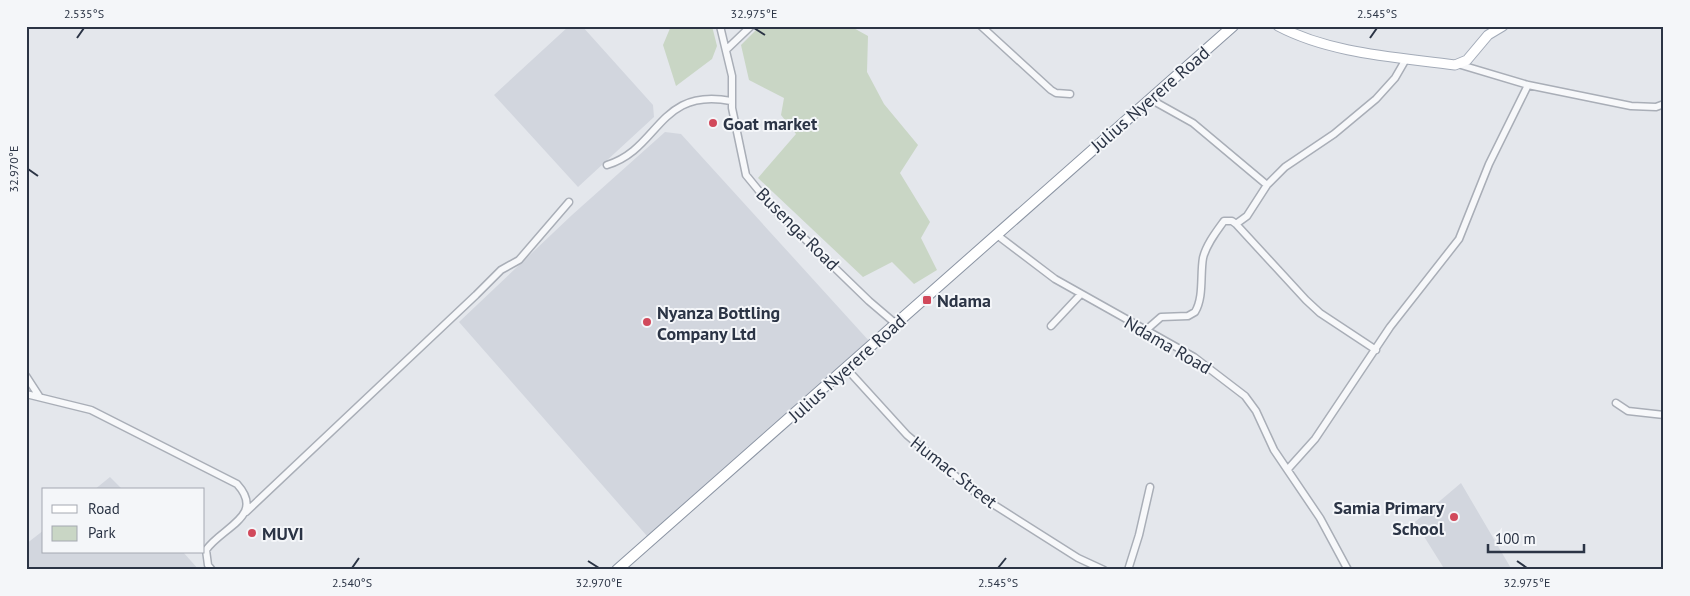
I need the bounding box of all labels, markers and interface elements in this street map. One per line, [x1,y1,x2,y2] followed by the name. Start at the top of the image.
[64,6,104,21] text: 2.535°S
[731,6,777,21] text: 32.975°E
[1357,6,1397,21] text: 2.545°S
[1085,41,1214,158] street label: Julius Nyerere Road
[723,112,818,135] place label: Goat market
[707,117,719,129] marker: Goat market
[6,146,21,192] text: 32.970°E
[752,183,844,275] street label: Busenga Road
[937,289,991,312] place label: Ndama
[921,294,933,306] marker: Ndama
[657,301,780,345] place label: Nyanza Bottling Company Ltd
[783,309,910,427] street label: Julius Nyerere Road
[1120,311,1216,379] street label: Ndama Road
[641,316,653,328] marker: Nyanza Bottling Company Ltd
[906,431,1002,513] street label: Humac Street
[42,488,205,554] legend
[1333,496,1445,540] place label: Samia Primary School
[88,499,120,518] text: Road
[1448,511,1460,523] marker: Samia Primary School
[1488,521,1584,553] scale bar
[262,522,304,545] place label: MUVI
[88,523,116,542] text: Park
[246,527,258,539] marker: MUVI
[1495,529,1536,548] text: 100 m
[332,575,372,590] text: 2.540°S
[576,575,622,590] text: 32.970°E
[978,575,1018,590] text: 2.545°S
[1504,575,1550,590] text: 32.975°E

